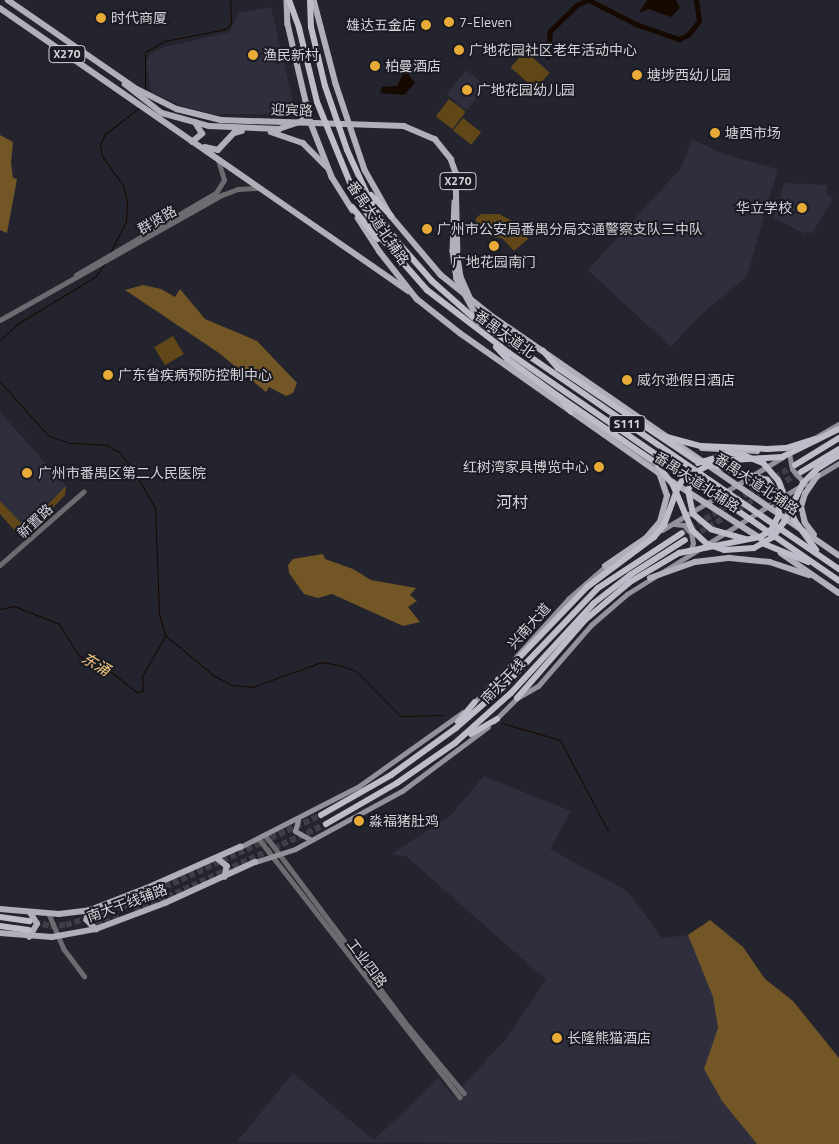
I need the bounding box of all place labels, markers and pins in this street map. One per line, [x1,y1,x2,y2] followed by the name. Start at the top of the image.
[111,10,167,26] place label: 时代商厦
[95,12,107,24] marker: 时代商厦
[459,14,512,30] place label: 7-Eleven
[443,16,455,28] marker: 7-Eleven
[346,17,416,33] place label: 雄达五金店
[420,19,432,31] marker: 雄达五金店
[469,42,637,58] place label: 广地花园社区老年活动中心
[453,44,465,56] marker: 广地花园社区老年活动中心
[263,47,319,63] place label: 渔民新村
[247,49,259,61] marker: 渔民新村
[385,58,441,74] place label: 柏曼酒店
[369,60,381,72] marker: 柏曼酒店
[647,67,731,83] place label: 塘埗西幼儿园
[631,69,643,81] marker: 塘埗西幼儿园
[477,82,575,98] place label: 广地花园幼儿园
[461,84,473,96] marker: 广地花园幼儿园
[725,125,781,141] place label: 塘西市场
[709,127,721,139] marker: 塘西市场
[736,200,792,216] place label: 华立学校
[796,202,808,214] marker: 华立学校
[437,221,703,237] place label: 广州市公安局番禺分局交通警察支队三中队
[421,223,433,235] marker: 广州市公安局番禺分局交通警察支队三中队
[488,240,500,252] marker: 广地花园南门
[452,254,536,270] place label: 广地花园南门
[118,367,272,383] place label: 广东省疾病预防控制中心
[102,369,114,381] marker: 广东省疾病预防控制中心
[637,372,735,388] place label: 威尔逊假日酒店
[621,374,633,386] marker: 威尔逊假日酒店
[463,459,589,475] place label: 红树湾家具博览中心
[593,461,605,473] marker: 红树湾家具博览中心
[38,465,206,481] place label: 广州市番禺区第二人民医院
[20,466,34,480] marker: 广州市番禺区第二人民医院
[369,813,439,829] place label: 淼福猪肚鸡
[353,815,365,827] marker: 淼福猪肚鸡
[567,1030,651,1046] place label: 长隆熊猫酒店
[551,1032,563,1044] marker: 长隆熊猫酒店

